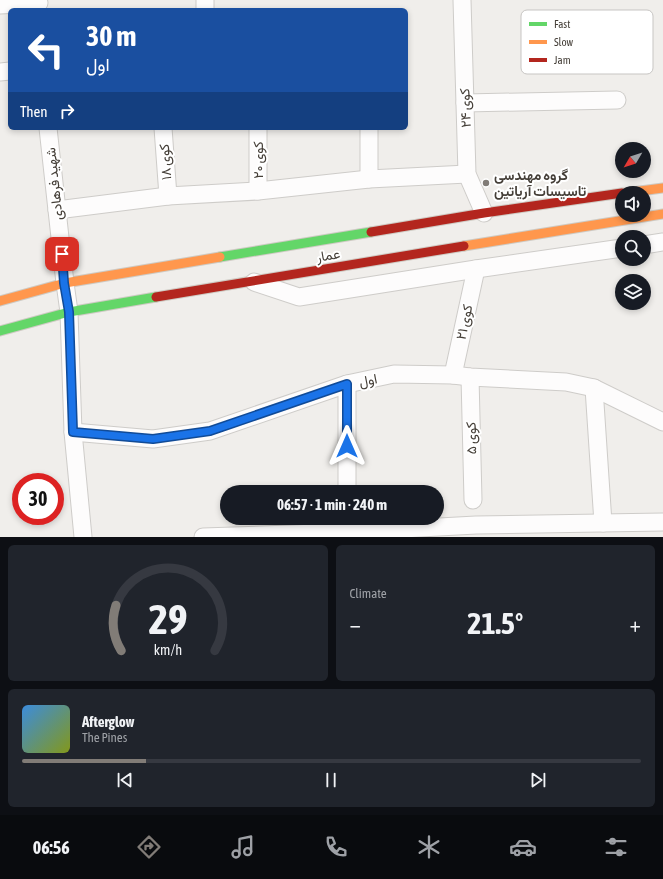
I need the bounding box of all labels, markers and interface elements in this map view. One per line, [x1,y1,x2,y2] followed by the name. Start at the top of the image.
[521,10,653,74] legend
[554,18,570,30] text: Fast
[86,20,136,52] text: 30 m
[20,24,72,76] icon: left
[554,36,573,48] text: Slow
[86,54,110,75] text: اول
[554,54,571,66] text: Jam
[456,88,475,128] street label: کوی ۲۴
[56,100,78,122] icon: right
[20,103,48,120] text: Then
[250,141,267,179] street label: کوی ۲۰
[615,142,651,178] north arrow
[615,142,651,310] map controls
[156,143,175,181] street label: کوی ۱۸
[42,147,67,221] street label: شهید فرهادی
[494,167,586,200] place label: گروه مهندسی تاسیسات آریاتین
[481,178,491,188] marker: گروه مهندسی تاسیسات آریاتین
[615,186,651,222] button: sound
[615,230,651,266] button: search
[45,237,79,271] pin
[51,243,73,265] icon: arrive
[314,245,341,266] street label: عمار
[615,274,651,310] button: layers
[452,303,477,341] street label: کوی ۲۱
[357,370,379,392] street label: اول
[463,422,480,454] street label: کوی ۵
[326,425,368,467] position arrow
[12,473,64,525] speed limit sign: 30
[277,496,387,513] text: 06:57 · 1 min · 240 m
[350,586,387,601] text: Climate
[148,595,187,643] text: 29
[467,606,523,640] text: 21.5°
[350,611,361,637] text: −
[630,611,641,637] text: +
[154,642,182,658] text: km/h
[82,713,135,730] text: Afterglow
[82,730,127,745] text: The Pines
[114,769,136,791] icon: previous
[320,769,342,791] icon: pause
[527,769,549,791] icon: next
[135,833,163,861] icon: directions
[229,833,257,861] icon: music
[322,833,350,861] icon: phone
[415,833,443,861] icon: climate
[509,833,537,861] icon: car
[602,833,630,861] icon: filters
[33,837,70,858] text: 06:56

